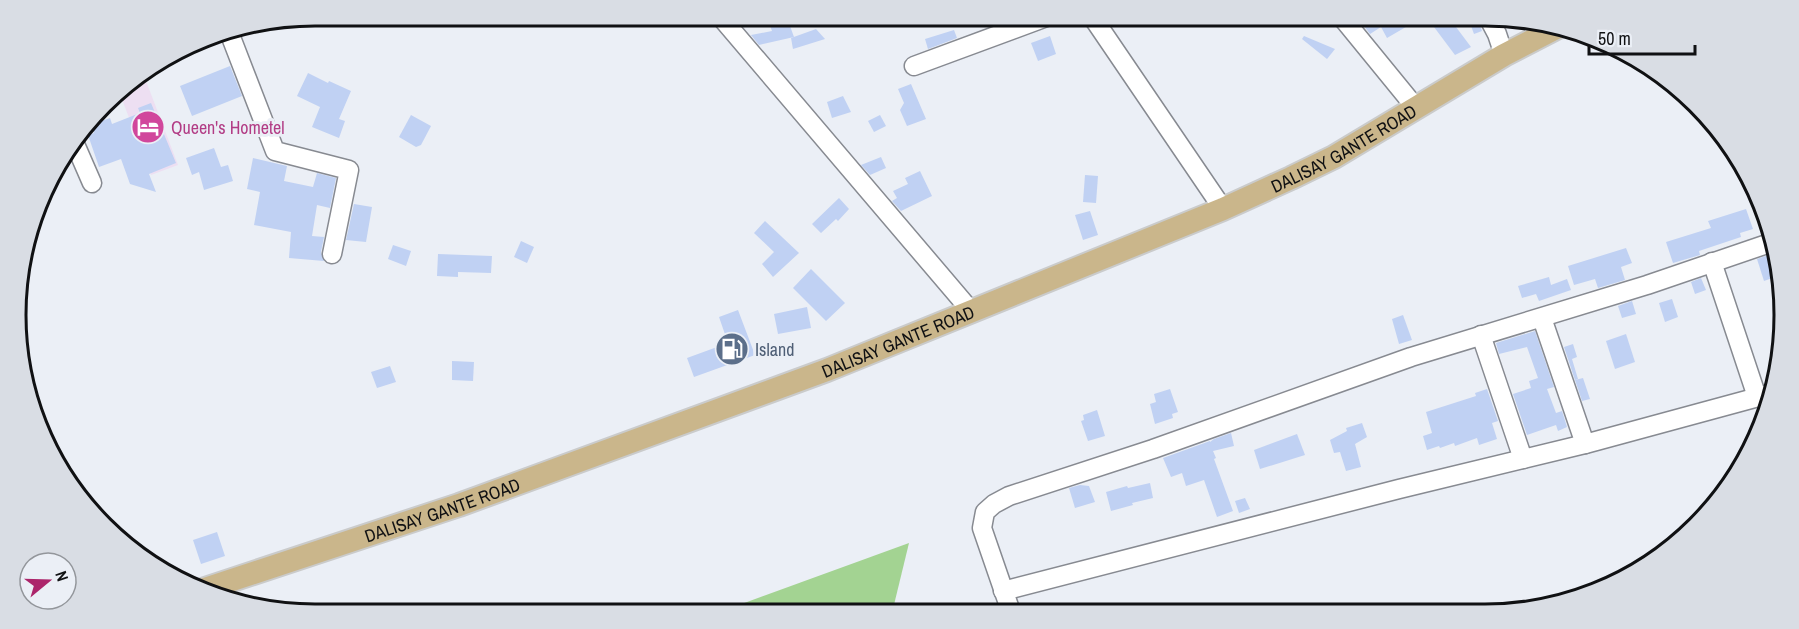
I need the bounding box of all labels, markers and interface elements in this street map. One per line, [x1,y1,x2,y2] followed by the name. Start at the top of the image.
[1589,18,1696,56] scale bar
[1598,26,1631,51] text: 50 m
[1267,98,1421,198] street label: DALISAY GANTE ROAD
[130,109,166,145] hotel icon: Queen's Hometel
[171,115,285,140] place label: Queen's Hometel
[818,299,978,383] street label: DALISAY GANTE ROAD
[714,331,750,367] fuel station icon: Island
[755,337,794,362] place label: Island
[361,471,523,548] street label: DALISAY GANTE ROAD
[18,551,78,611] north arrow
[50,568,74,584] text: N

